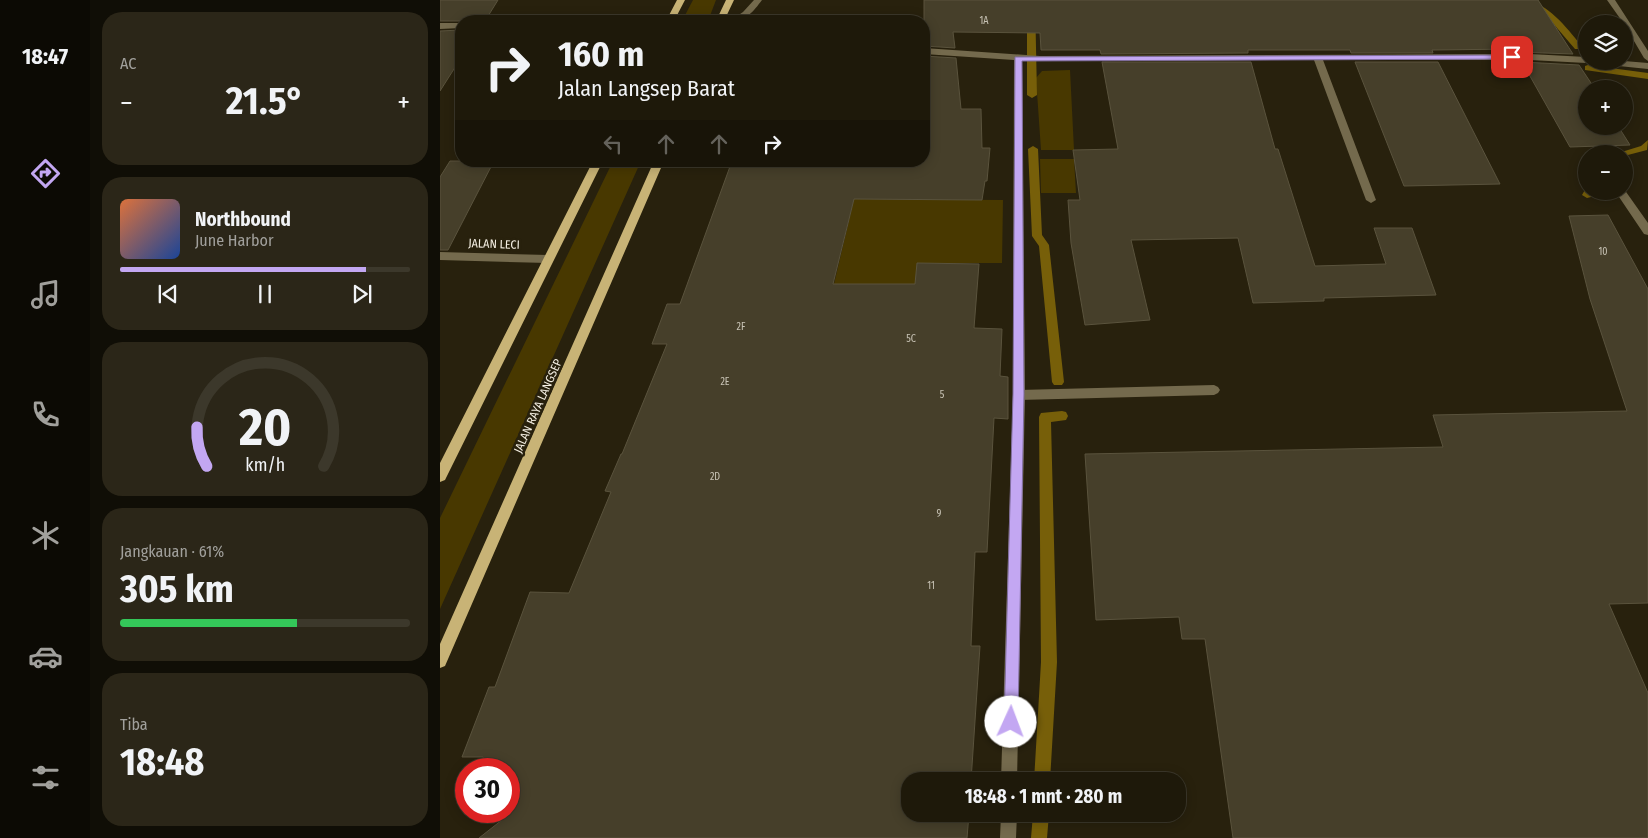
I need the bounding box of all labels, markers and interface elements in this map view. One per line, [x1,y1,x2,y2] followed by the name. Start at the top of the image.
[979,15,989,27] house number: 1A
[1578,15,1633,200] map controls
[1578,15,1633,70] button: layers
[558,33,644,75] text: 160 m
[475,35,540,100] icon: right
[1491,36,1533,78] pin
[22,43,68,70] text: 18:47
[1498,43,1526,71] icon: arrive
[120,54,136,73] text: AC
[558,75,735,102] text: Jalan Langsep Barat
[226,78,304,124] text: 21.5°
[1578,80,1633,135] button: +
[120,86,133,119] text: −
[397,86,410,119] text: +
[599,130,627,158] icon: left
[652,130,680,158] icon: ahead
[705,130,733,158] icon: ahead
[758,130,786,158] icon: right
[1578,145,1633,200] button: −
[28,156,63,191] icon: directions
[195,208,291,231] text: Northbound
[195,231,273,250] text: June Harbor
[468,236,520,252] street label: JALAN LECI
[1598,246,1608,258] house number: 10
[28,277,63,312] icon: music
[154,280,182,308] icon: previous
[251,280,279,308] icon: pause
[348,280,376,308] icon: next
[737,321,746,333] house number: 2F
[906,333,916,345] house number: 5C
[511,357,565,455] street label: JALAN RAYA LANGSEP
[720,376,730,388] house number: 2E
[940,389,945,401] house number: 5
[238,396,291,459] text: 20
[28,397,63,432] icon: phone
[245,454,285,476] text: km/h
[710,471,720,483] house number: 2D
[937,508,942,520] house number: 9
[28,518,63,553] icon: climate
[120,542,224,561] text: Jangkauan · 61%
[120,566,234,612] text: 305 km
[927,580,935,592] house number: 11
[28,639,63,674] icon: car
[984,695,1036,747] position arrow
[120,715,148,734] text: Tiba
[120,739,204,785] text: 18:48
[455,758,520,823] speed limit sign: 30
[28,760,63,795] icon: filters
[965,785,1122,808] text: 18:48 · 1 mnt · 280 m

